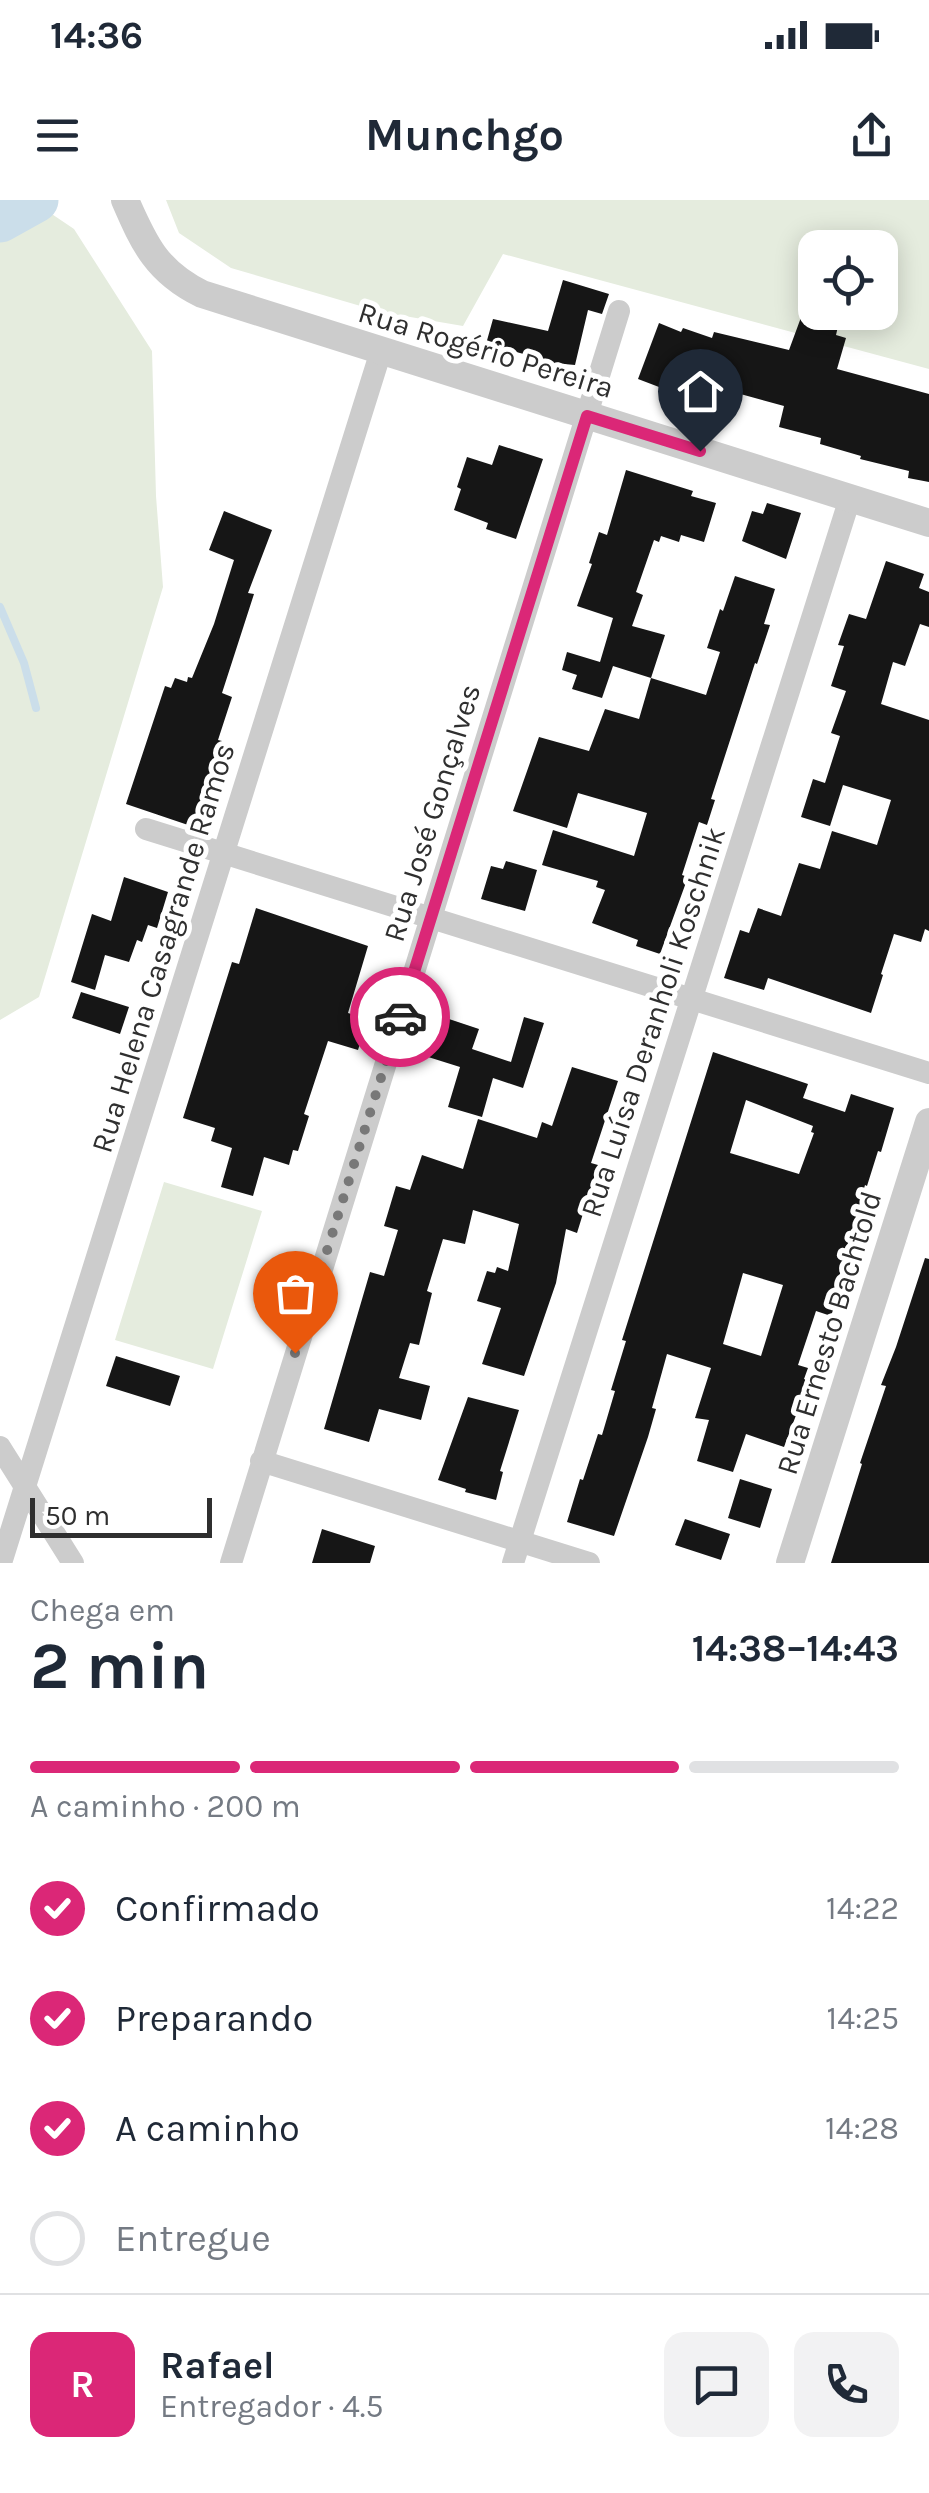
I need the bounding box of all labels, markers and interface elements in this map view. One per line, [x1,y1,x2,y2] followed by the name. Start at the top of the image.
[50,13,143,58] text: 14:36
[30,108,85,163] icon: menu
[844,108,899,163] icon: share
[365,109,564,161] text: Munchgo
[798,230,898,330] map controls
[798,230,898,330] button: locate
[354,294,618,406] street label: Rua Rogério Pereira
[658,349,743,452] pin
[673,364,728,419] icon: home
[376,680,488,946] street label: Rua José Gonçalves
[83,739,243,1157] street label: Rua Helena Casagrande Ramos
[573,822,733,1222] street label: Rua Luísa Deranholi Koschnik
[350,967,450,1067] courier
[373,990,428,1045] icon: car
[769,1187,889,1479] street label: Rua Ernesto Bachtold
[253,1251,338,1354] pin
[268,1266,323,1321] icon: bag
[30,1493,212,1538] scale bar
[45,1499,110,1532] text: 50 m
[30,1592,175,1629] text: Chega em
[692,1626,899,1671] text: 14:38–14:43
[30,1628,209,1704] text: 2 min
[30,1788,301,1825] text: A caminho · 200 m
[30,1881,85,1936] icon: check
[115,1886,320,1931] text: Confirmado
[826,1890,899,1927] text: 14:22
[30,1991,85,2046] icon: check
[115,1996,313,2041] text: Preparando
[827,2000,899,2037] text: 14:25
[30,2101,85,2156] icon: check
[115,2106,300,2151] text: A caminho
[825,2110,899,2147] text: 14:28
[115,2216,271,2261] text: Entregue
[664,2332,769,2437] button: chat
[794,2332,899,2437] button: phone
[160,2343,275,2388] text: Rafael
[70,2362,95,2407] text: R
[160,2388,384,2425] text: Entregador · 4.5

